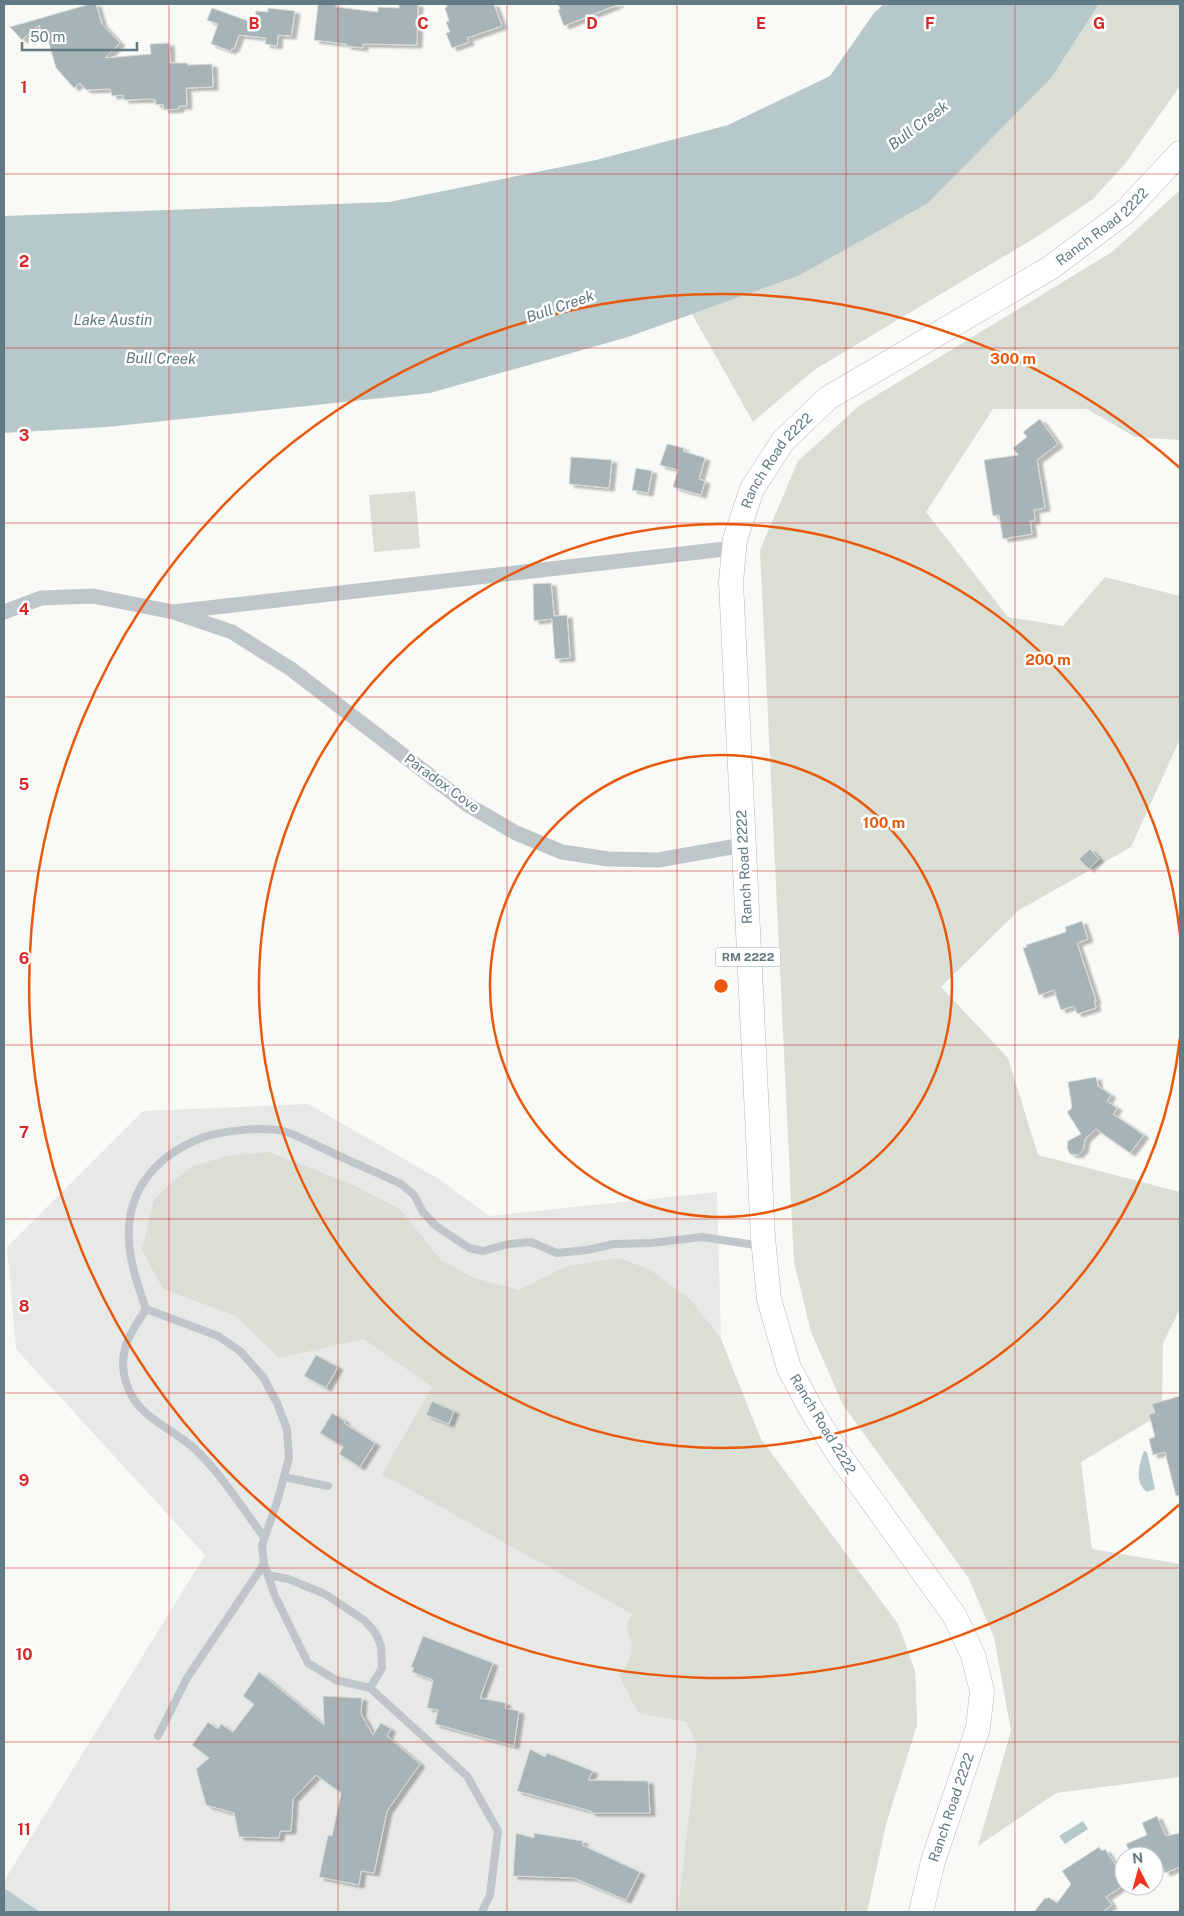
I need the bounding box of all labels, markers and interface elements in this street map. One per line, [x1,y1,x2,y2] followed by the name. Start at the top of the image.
[249,14,260,33] text: B
[417,14,429,33] text: C
[586,14,598,33] text: D
[756,14,766,33] text: E
[925,14,935,33] text: F
[1093,14,1105,33] text: G
[22,20,138,52] scale bar
[30,28,65,45] text: 50 m
[21,78,27,97] text: 1
[885,96,952,153] water label: Bull Creek
[1053,185,1151,269] street label: Ranch Road 2222
[19,252,29,271] text: 2
[524,286,597,326] water label: Bull Creek
[74,311,152,328] water label: Lake Austin
[126,349,197,367] water label: Bull Creek
[990,350,1036,367] text: 300 m
[738,410,815,510] street label: Ranch Road 2222
[19,426,29,445] text: 3
[19,600,30,619] text: 4
[1025,651,1071,668] text: 200 m
[401,750,483,816] street label: Paradox Cove
[19,775,30,794] text: 5
[733,810,755,924] street label: Ranch Road 2222
[863,814,905,831] text: 100 m
[716,948,780,966] road number: RM 2222
[19,949,29,968] text: 6
[712,977,730,995] centre of rings
[19,1123,29,1142] text: 7
[19,1297,30,1316] text: 8
[787,1371,859,1477] street label: Ranch Road 2222
[19,1471,29,1490] text: 9
[15,1645,33,1664] text: 10
[925,1751,977,1864] street label: Ranch Road 2222
[17,1820,31,1839] text: 11
[1114,1846,1164,1896] north arrow
[1131,1850,1144,1867] text: N

